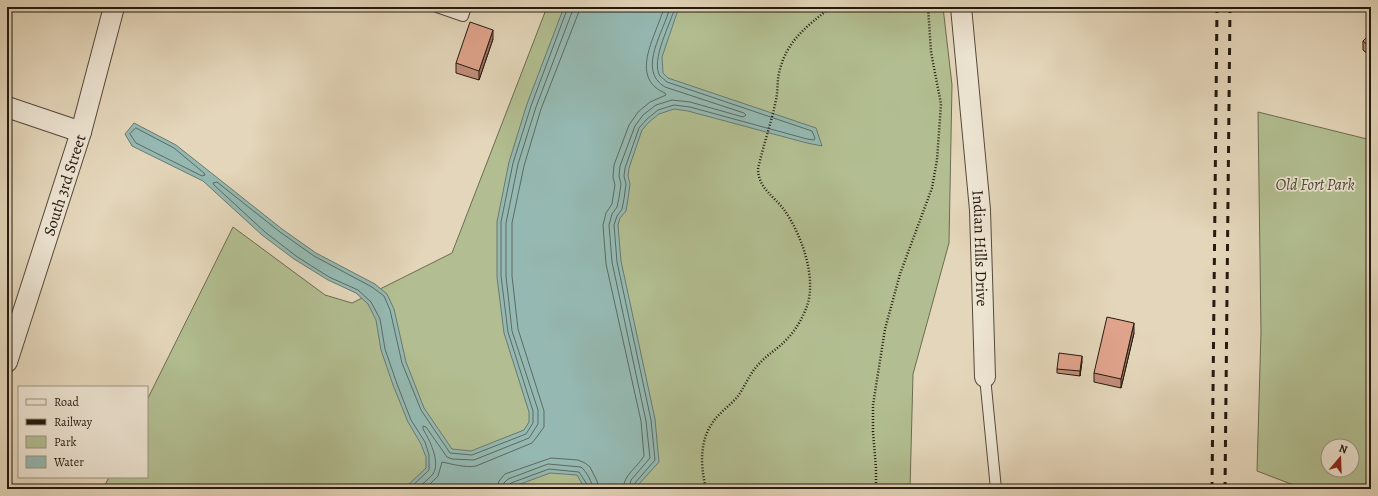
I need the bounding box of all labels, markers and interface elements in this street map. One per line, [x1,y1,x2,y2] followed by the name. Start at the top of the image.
[38,132,92,239] street label: South 3rd Street
[1275,174,1355,196] park label: Old Fort Park
[966,189,993,307] street label: Indian Hills Drive
[18,386,148,478] legend
[54,394,80,410] text: Road
[54,414,93,430] text: Railway
[54,434,77,450] text: Park
[1320,438,1360,478] north arrow
[1337,441,1349,457] text: N
[53,454,84,470] text: Water

